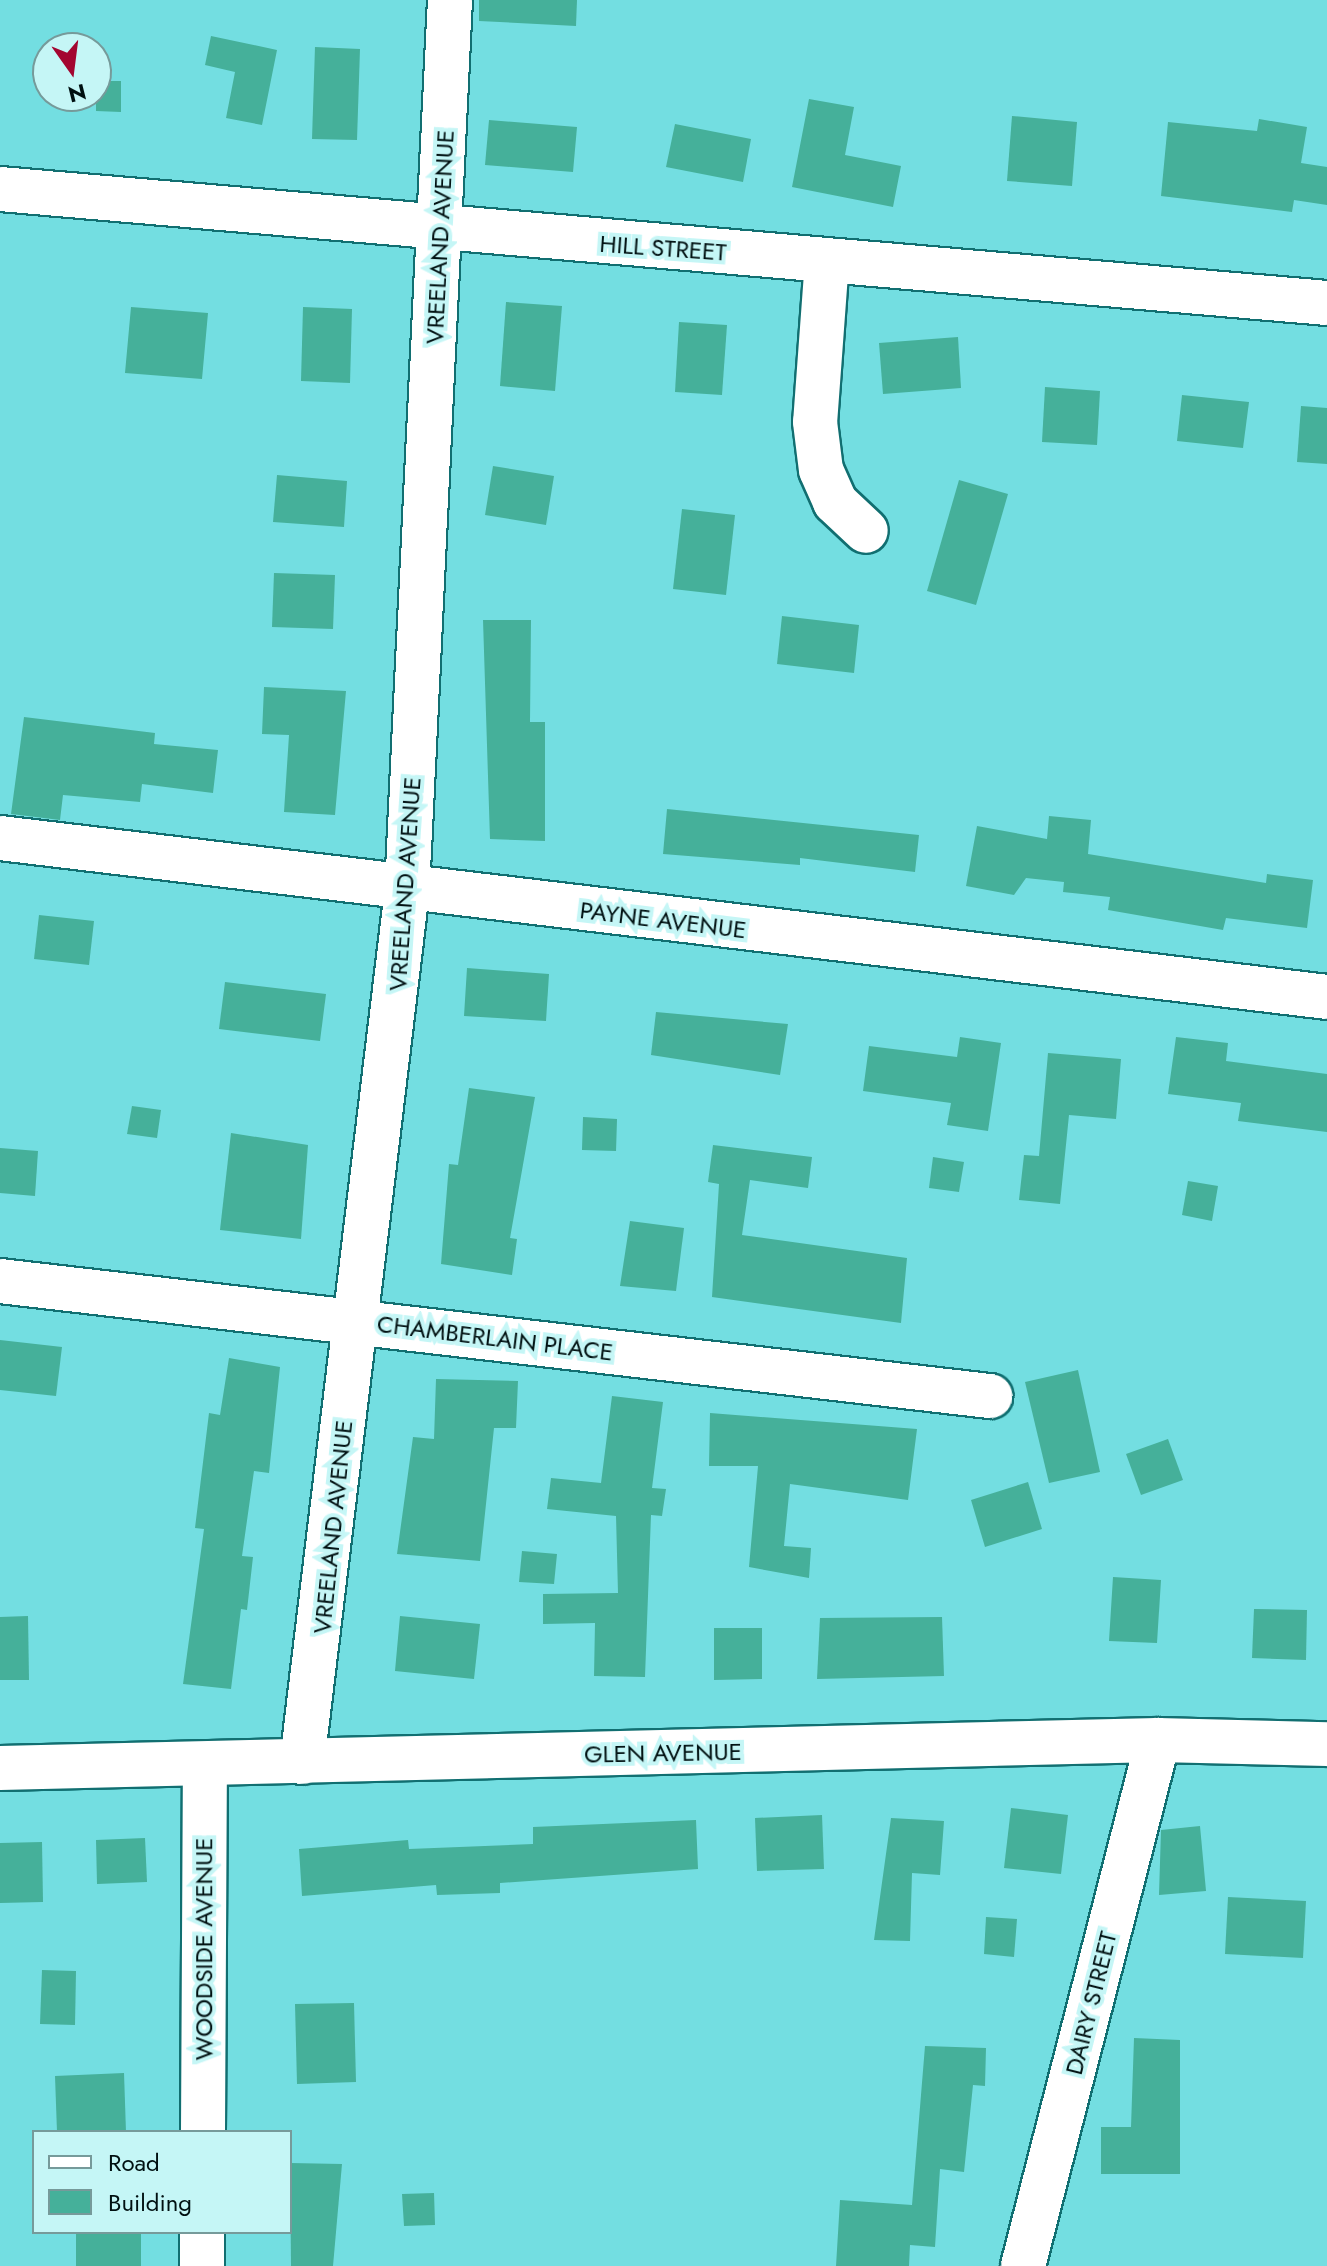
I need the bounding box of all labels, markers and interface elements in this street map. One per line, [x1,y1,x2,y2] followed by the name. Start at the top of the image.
[32,32,112,112] north arrow
[65,76,90,111] text: N
[420,129,460,345] street label: VREELAND AVENUE
[599,229,727,267] street label: HILL STREET
[383,776,427,992] street label: VREELAND AVENUE
[578,896,748,944] street label: PAYNE AVENUE
[375,1309,615,1367] street label: CHAMBERLAIN PLACE
[307,1419,359,1635] street label: VREELAND AVENUE
[584,1737,742,1769] street label: GLEN AVENUE
[190,1838,218,2060] street label: WOODSIDE AVENUE
[1059,1928,1123,2078] street label: DAIRY STREET
[32,2130,292,2234] legend
[108,2145,160,2180] text: Road
[108,2185,192,2220] text: Building

